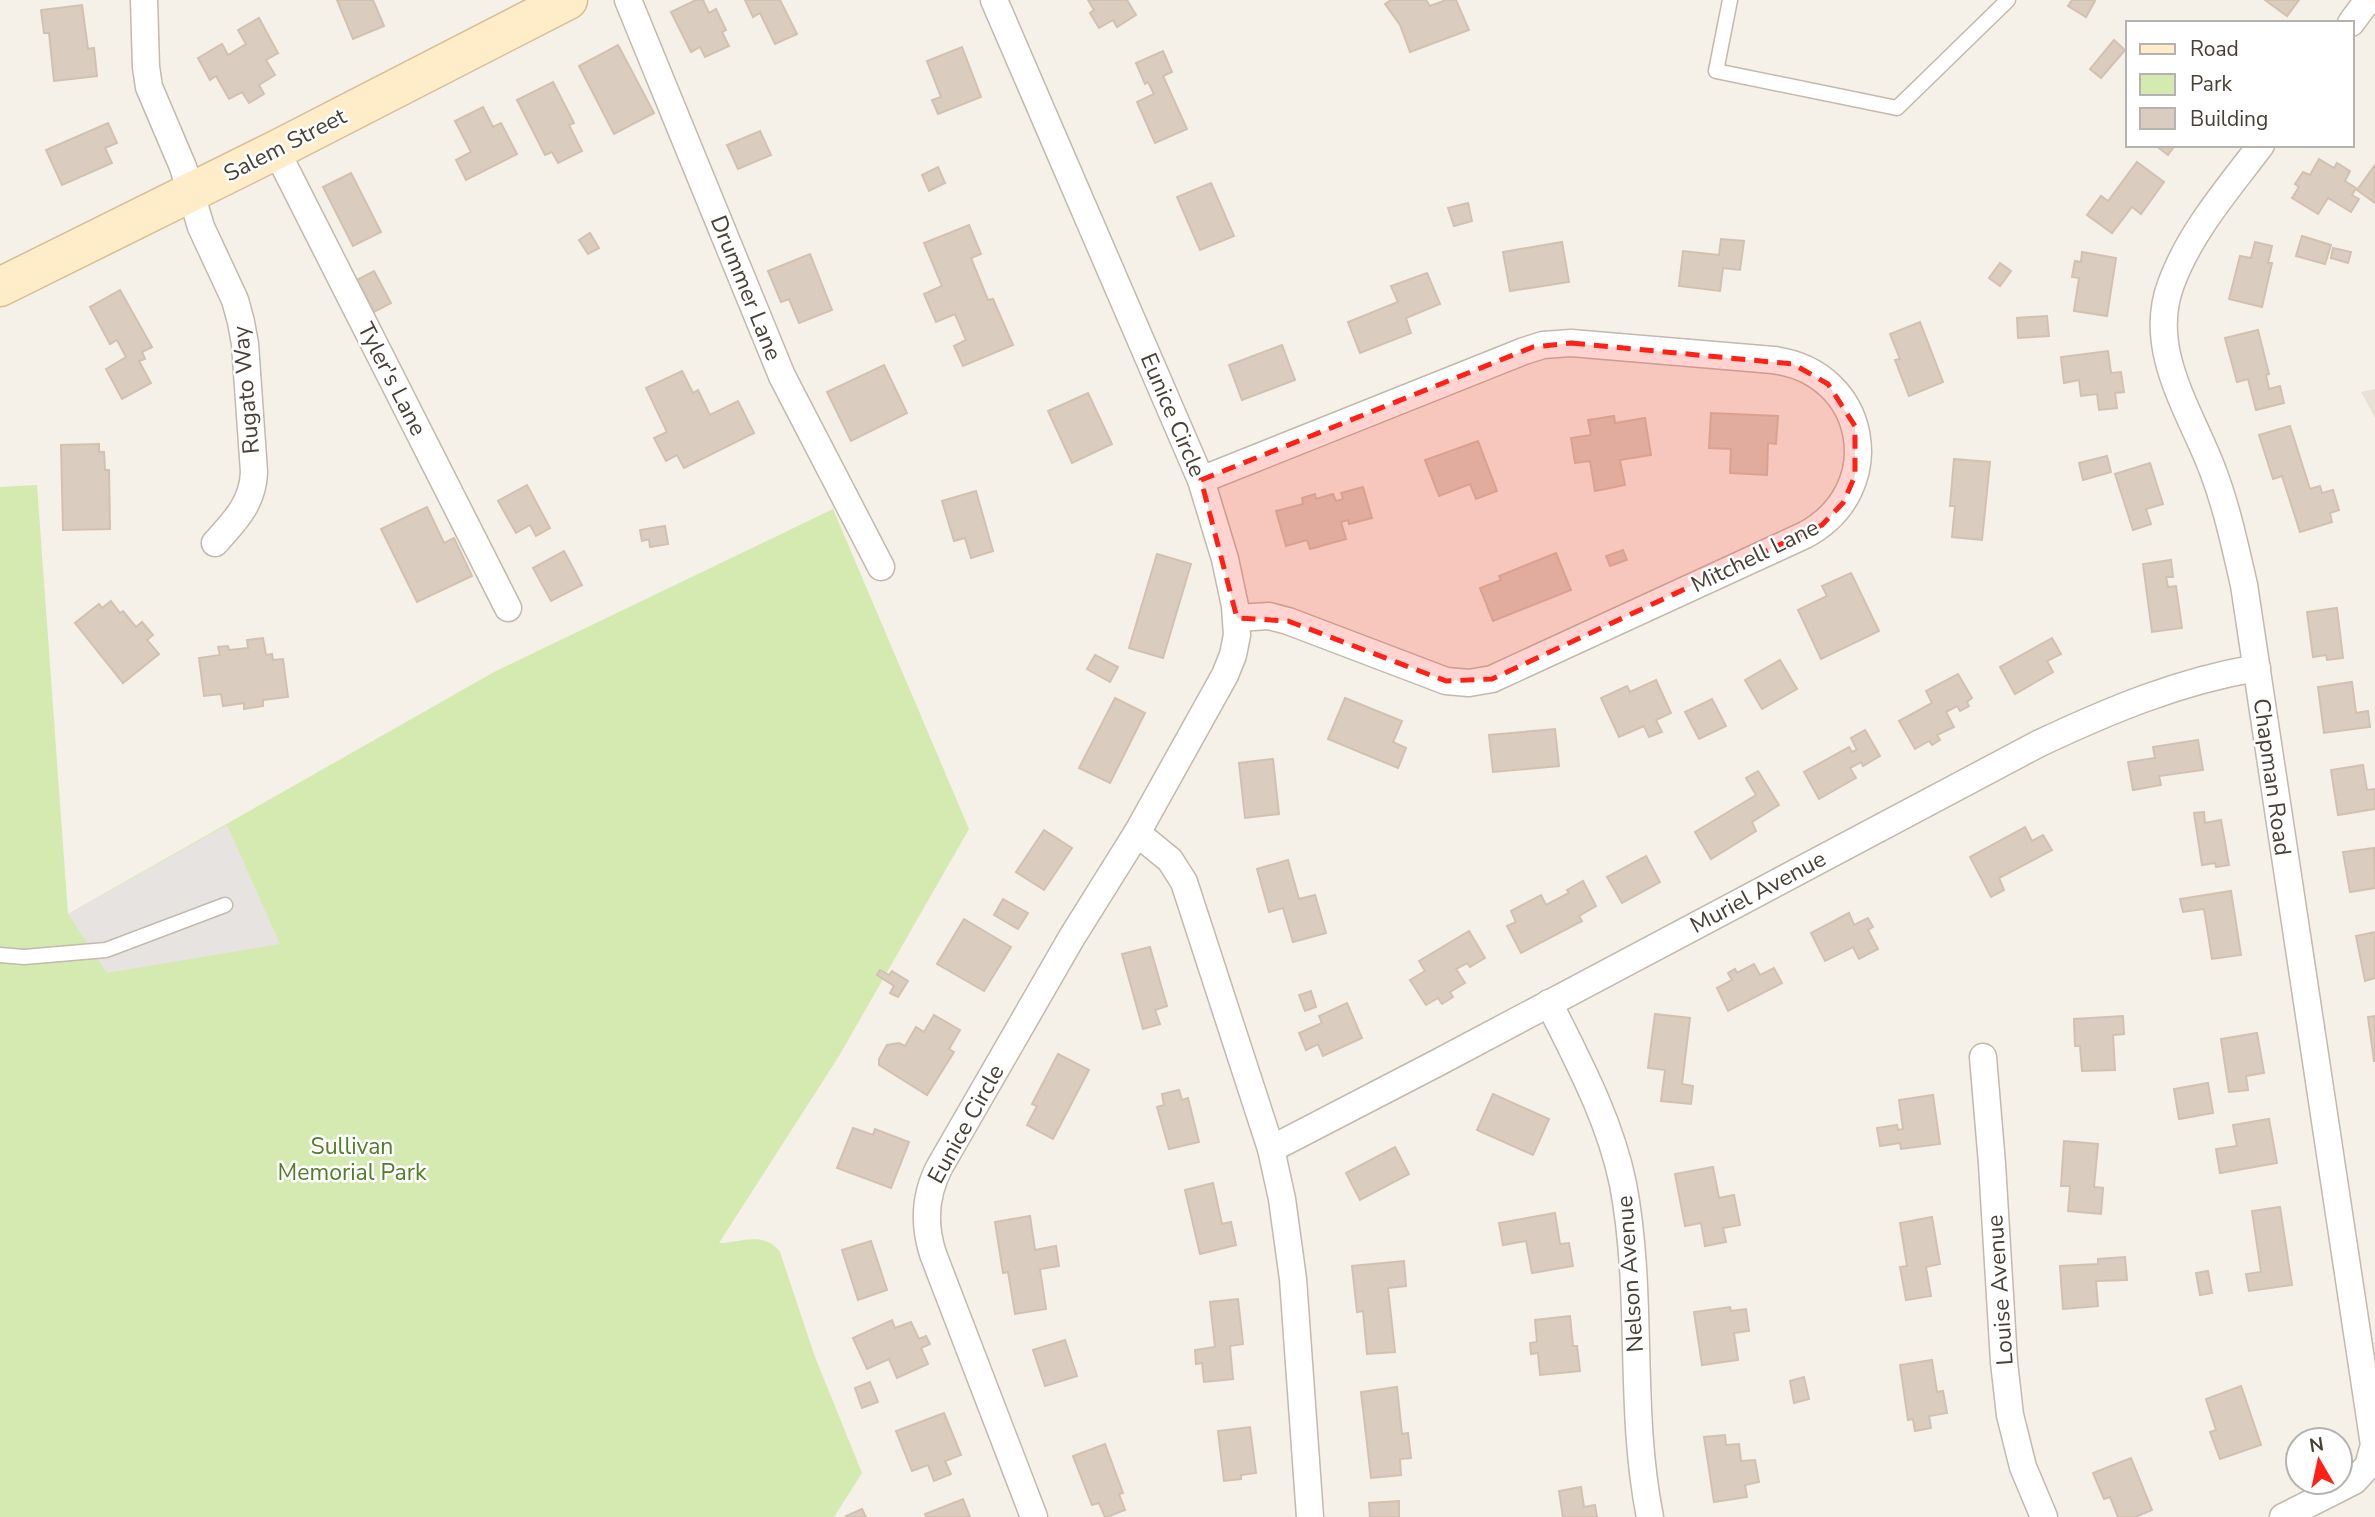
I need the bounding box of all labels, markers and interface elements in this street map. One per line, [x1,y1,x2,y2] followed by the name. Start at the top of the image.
[2126,21,2354,147] legend
[2190,35,2239,63] text: Road
[2190,70,2232,98] text: Park
[218,100,352,189] street label: Salem Street
[2190,105,2268,133] text: Building
[703,211,789,365] street label: Drummer Lane
[350,317,434,441] street label: Tyler's Lane
[225,324,267,455] street label: Rugato Way
[1133,348,1213,482] street label: Eunice Circle
[1686,512,1824,600] street label: Mitchell Lane
[2246,696,2298,858] street label: Chapman Road
[1685,843,1831,941] street label: Muriel Avenue
[921,1059,1011,1189] street label: Eunice Circle
[278,1131,427,1188] park label: Sullivan Memorial Park
[1609,1195,1651,1353] street label: Nelson Avenue
[1979,1214,2021,1366] street label: Louise Avenue
[2284,1426,2354,1496] north arrow
[2307,1431,2326,1459] text: N

